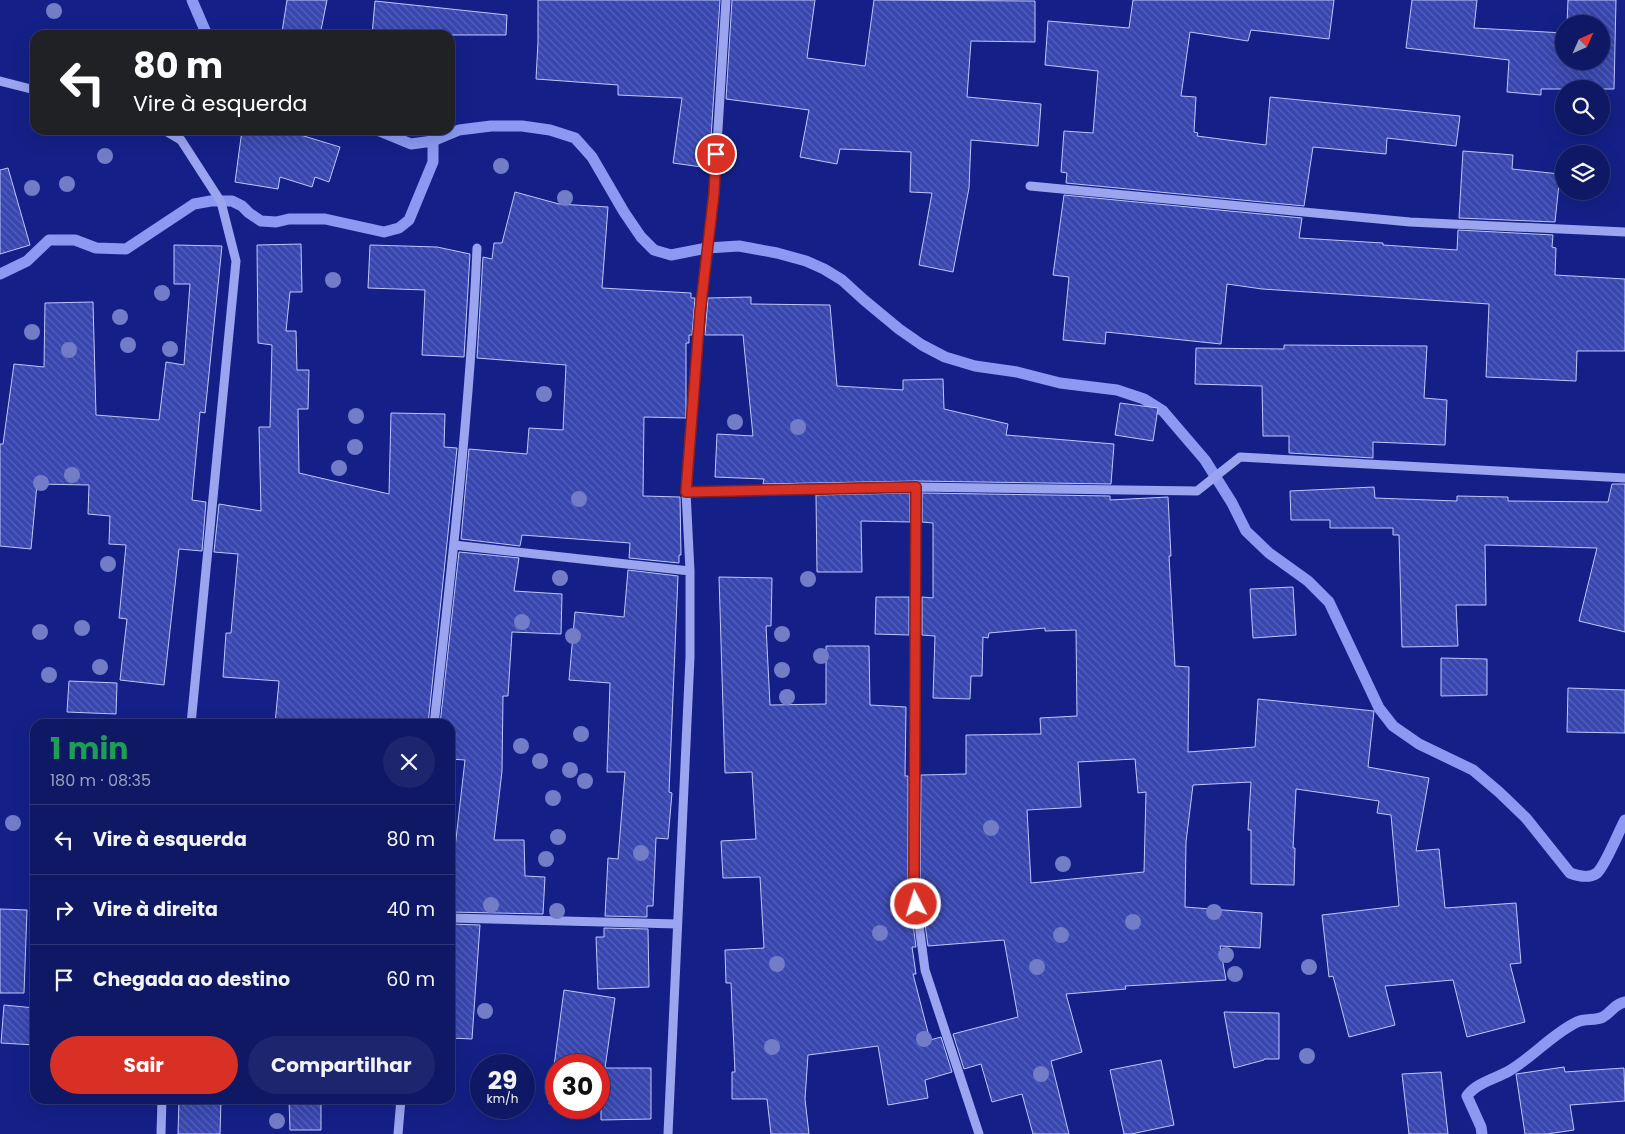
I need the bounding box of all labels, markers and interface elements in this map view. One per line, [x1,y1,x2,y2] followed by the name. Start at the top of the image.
[1555,15,1610,70] north arrow
[1555,15,1610,200] map controls
[133,41,223,90] text: 80 m
[50,50,115,115] icon: left
[1555,80,1610,135] button: search
[133,88,307,119] text: Vire à esquerda
[695,133,737,175] pin
[702,140,730,168] icon: arrive
[1555,145,1610,200] button: layers
[50,727,128,770] text: 1 min
[383,736,435,788] button: close
[50,769,151,792] text: 180 m · 08:35
[50,826,78,854] icon: left
[93,826,247,853] text: Vire à esquerda
[386,826,435,853] text: 80 m
[889,877,941,929] position arrow
[50,896,78,924] icon: right
[93,896,218,923] text: Vire à direita
[386,896,435,923] text: 40 m
[50,966,78,994] icon: arrive
[93,966,290,993] text: Chegada ao destino
[386,966,435,993] text: 60 m
[50,1036,238,1094] button: Sair
[248,1036,435,1094] button: Compartilhar
[545,1054,610,1119] speed limit sign: 30
[488,1063,517,1098] text: 29
[487,1090,518,1107] text: km/h

